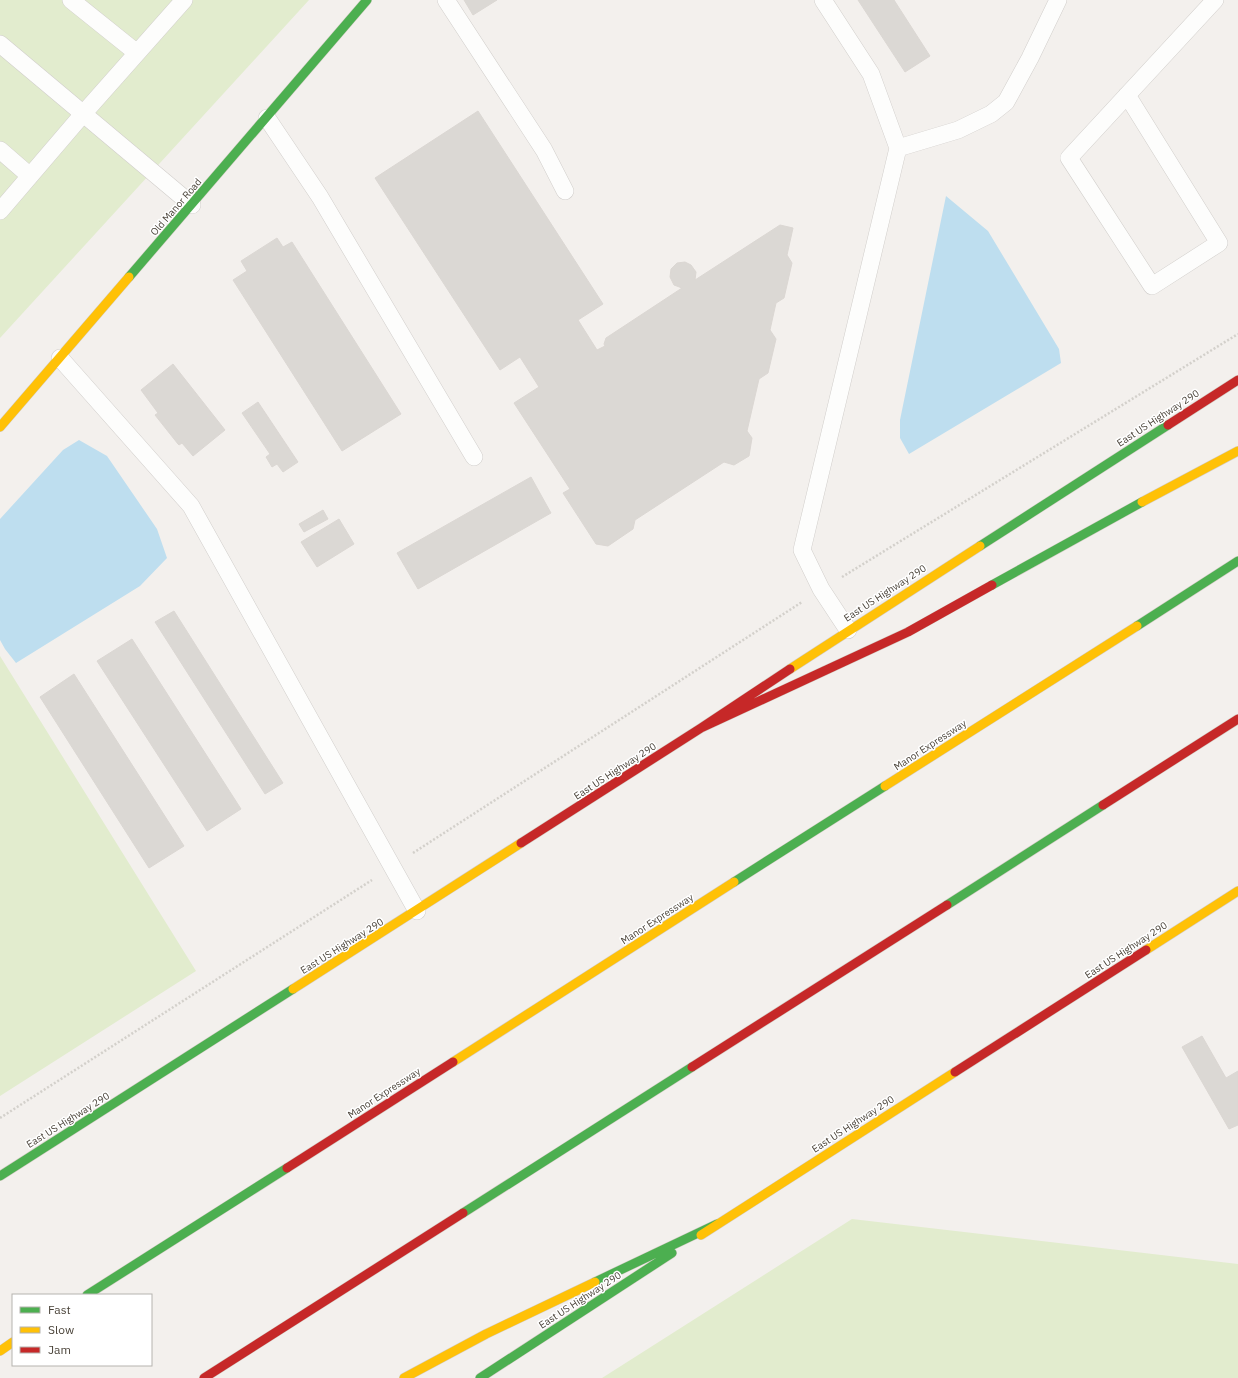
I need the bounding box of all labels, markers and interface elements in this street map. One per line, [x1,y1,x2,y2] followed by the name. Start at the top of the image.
[148,176,204,238] street label: Old Manor Road
[1114,387,1202,449] street label: East US Highway 290
[841,562,929,624] street label: East US Highway 290
[891,717,969,773] street label: Manor Expressway
[571,740,659,802] street label: East US Highway 290
[618,891,696,947] street label: Manor Expressway
[298,915,386,977] street label: East US Highway 290
[1082,919,1170,981] street label: East US Highway 290
[345,1065,423,1121] street label: Manor Expressway
[24,1089,112,1151] street label: East US Highway 290
[809,1093,897,1155] street label: East US Highway 290
[536,1269,624,1331] street label: East US Highway 290
[12,1294,152,1366] legend
[48,1302,71,1317] text: Fast
[48,1322,74,1337] text: Slow
[48,1342,71,1357] text: Jam

